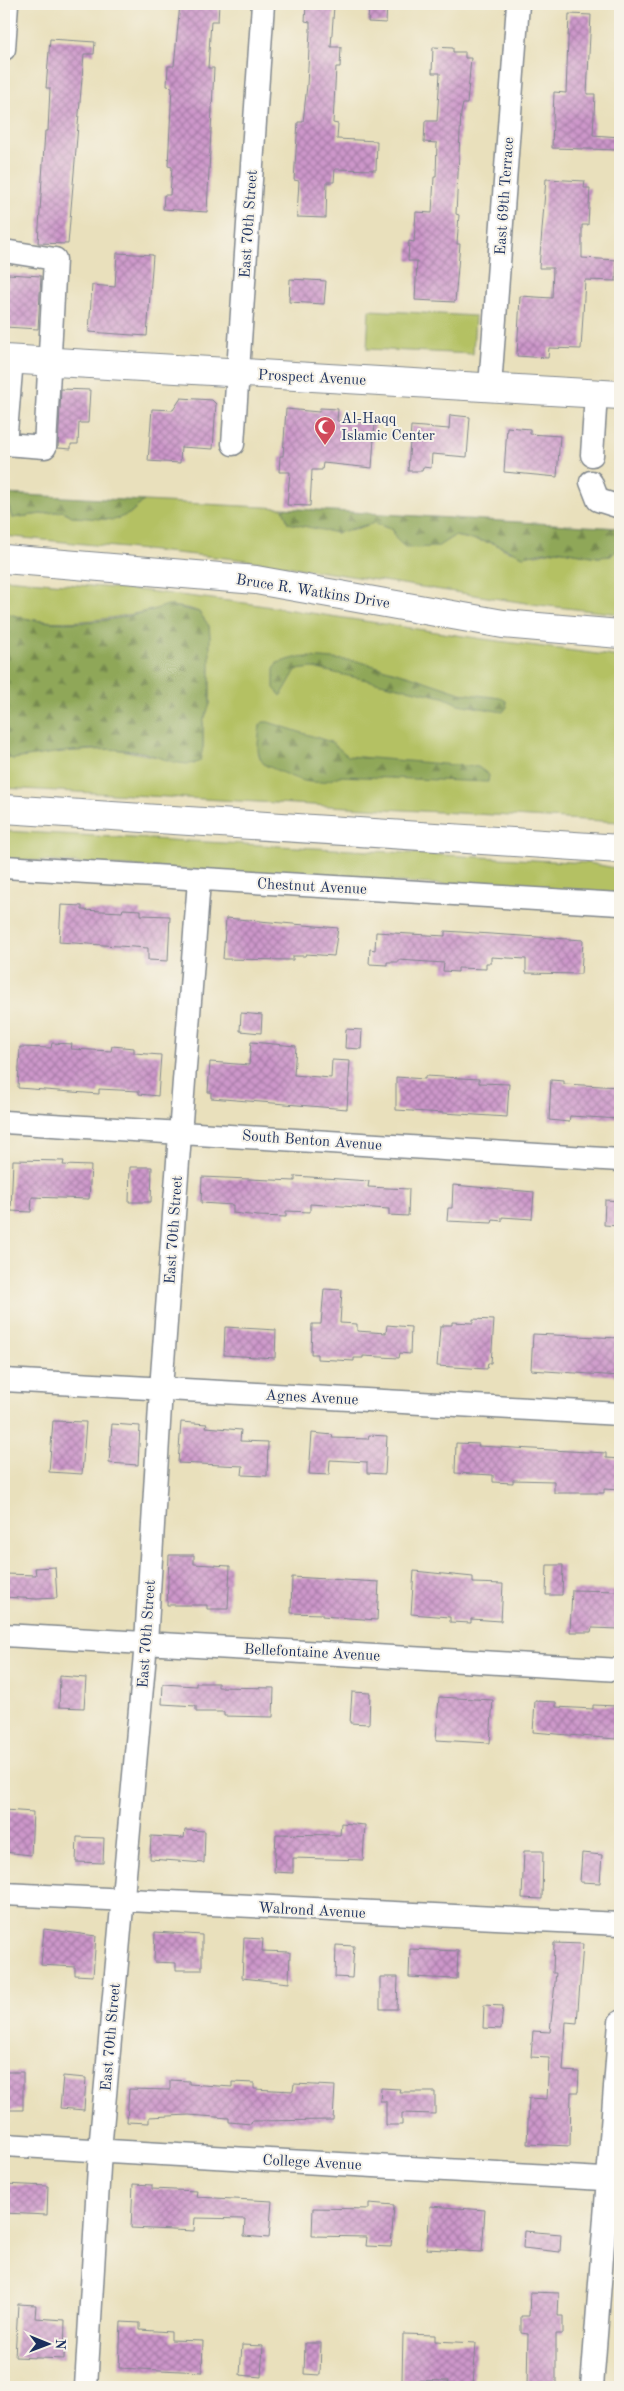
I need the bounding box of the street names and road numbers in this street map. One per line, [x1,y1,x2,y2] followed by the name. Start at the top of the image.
[494,136,517,256] street label: East 69th Terrace
[238,169,261,279] street label: East 70th Street
[257,368,367,389] street label: Prospect Avenue
[235,573,391,612] street label: Bruce R. Watkins Drive
[257,877,367,898] street label: Chestnut Avenue
[241,1129,383,1154] street label: South Benton Avenue
[163,1175,186,1285] street label: East 70th Street
[265,1389,359,1408] street label: Agnes Avenue
[136,1579,159,1689] street label: East 70th Street
[243,1642,380,1665] street label: Bellefontaine Avenue
[258,1901,366,1922] street label: Walrond Avenue
[99,1982,124,2092] street label: East 70th Street
[262,2153,362,2174] street label: College Avenue

